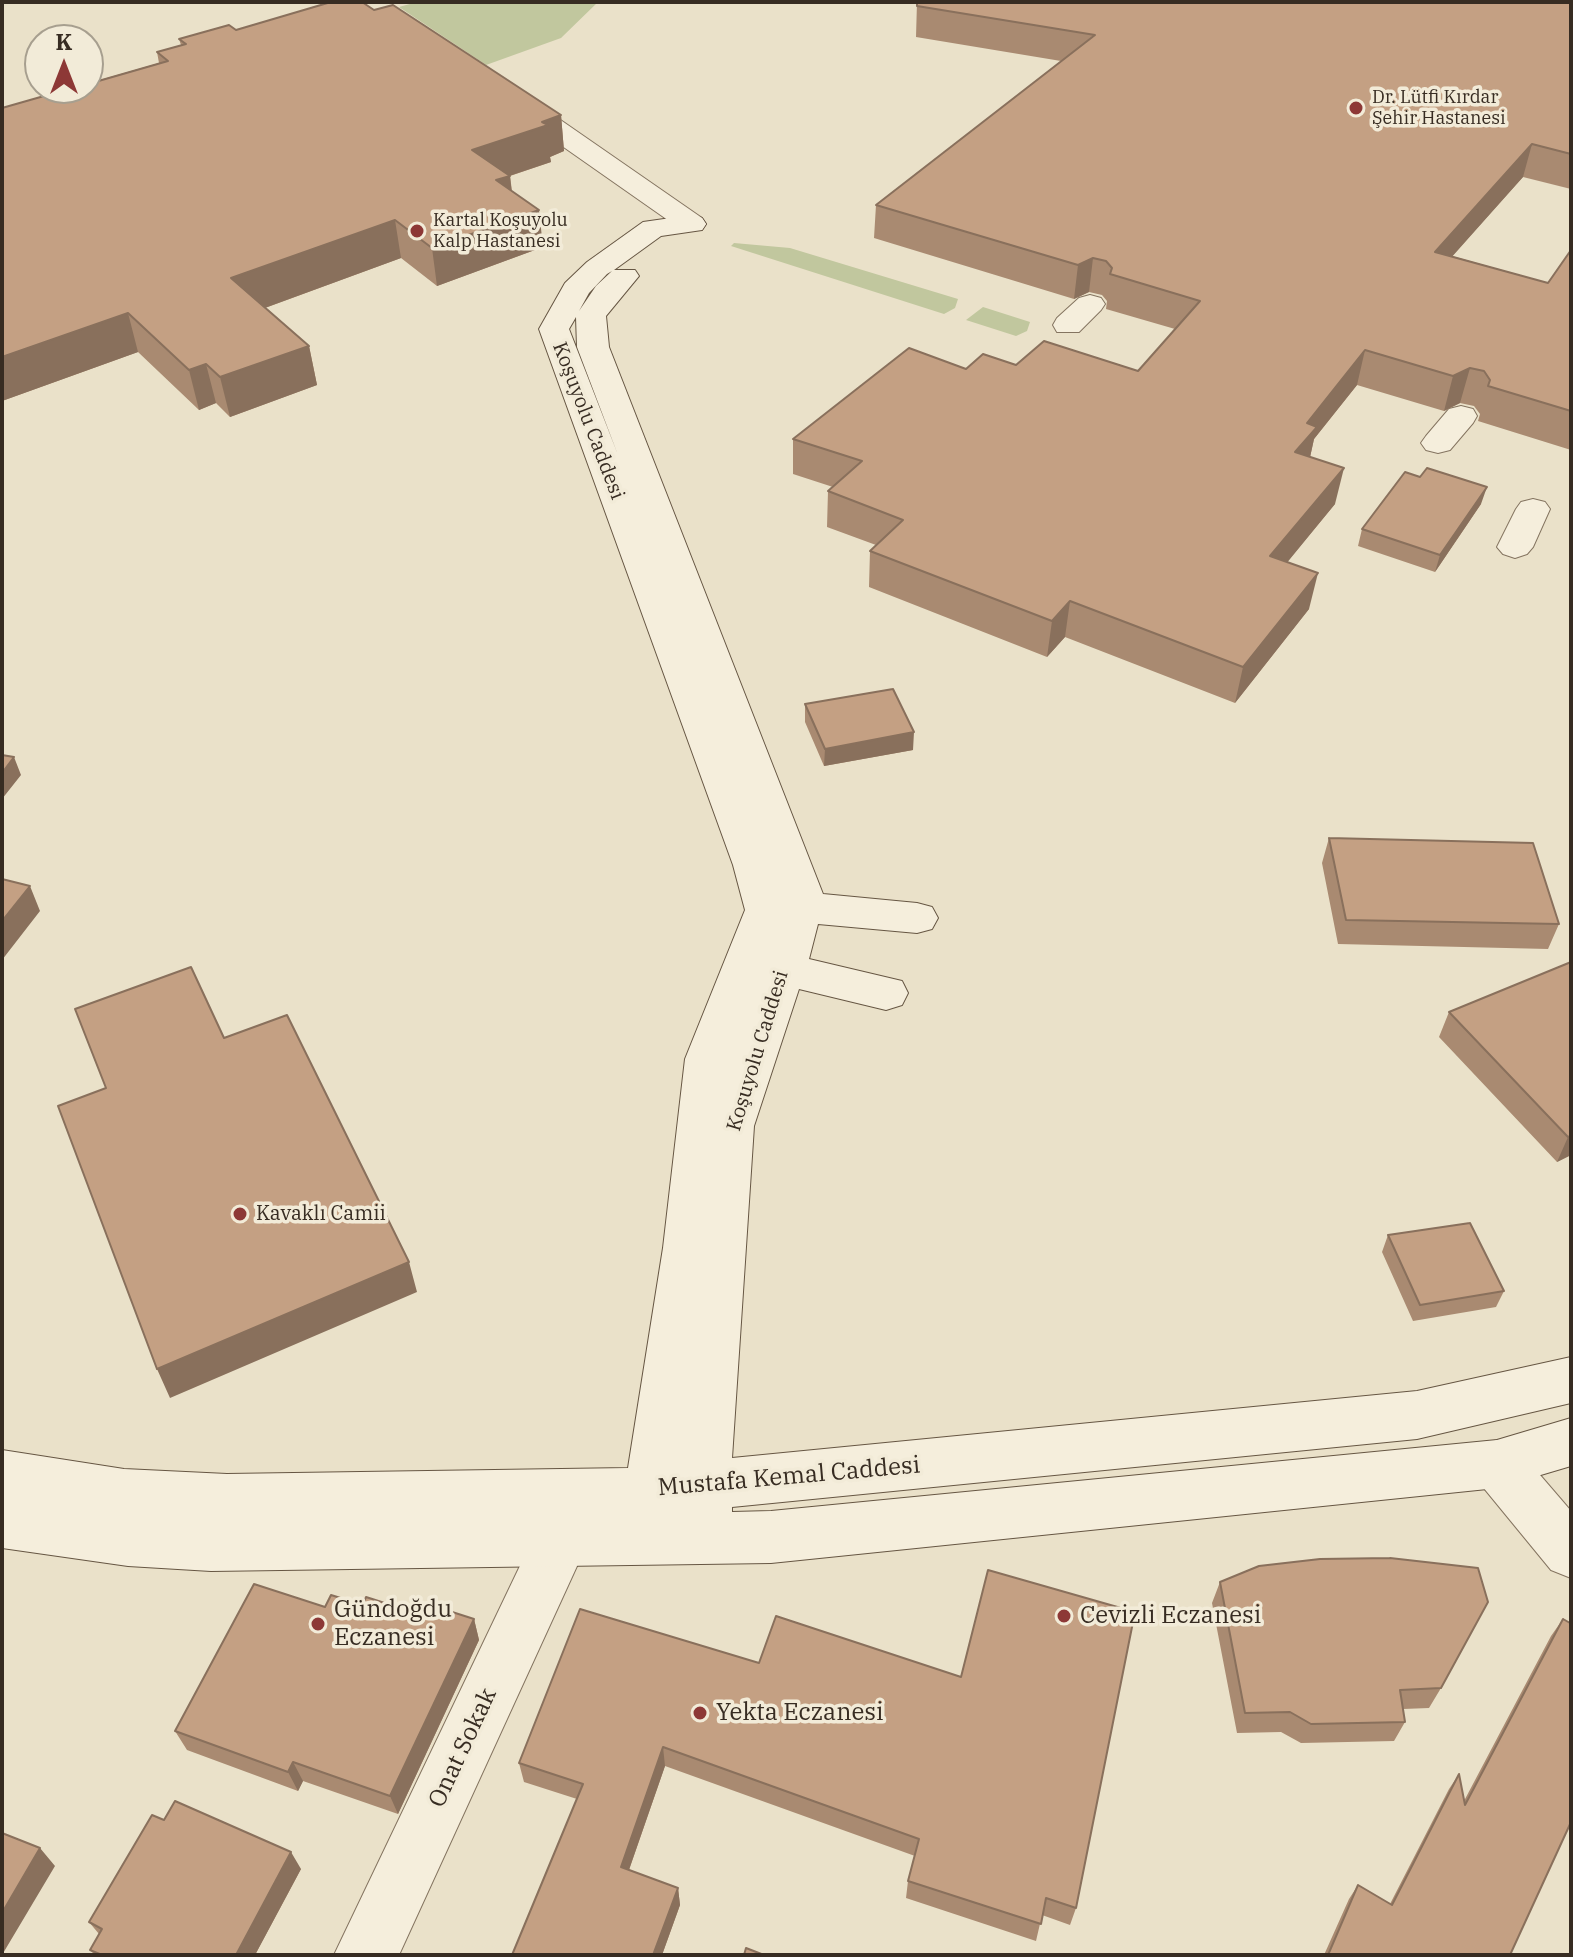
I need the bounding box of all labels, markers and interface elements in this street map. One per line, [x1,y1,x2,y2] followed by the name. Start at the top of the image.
[24,24,104,104] north arrow
[56,27,72,56] text: K
[1372,87,1506,130] place label: Dr. Lütfi Kırdar Şehir Hastanesi
[1347,99,1365,117] marker: Dr. Lütfi Kırdar Şehir Hastanesi
[433,210,568,252] place label: Kartal Koşuyolu Kalp Hastanesi
[408,222,426,240] marker: Kartal Koşuyolu Kalp Hastanesi
[547,339,629,503] street label: Koşuyolu Caddesi
[722,968,794,1134] street label: Koşuyolu Caddesi
[256,1202,386,1226] place label: Kavaklı Camii
[231,1205,249,1223] marker: Kavaklı Camii
[657,1451,921,1503] street label: Mustafa Kemal Caddesi
[334,1596,452,1652] place label: Gündoğdu Eczanesi
[1080,1602,1261,1630] place label: Cevizli Eczanesi
[1055,1607,1073,1625] marker: Cevizli Eczanesi
[309,1615,327,1633] marker: Gündoğdu Eczanesi
[423,1684,503,1812] street label: Onat Sokak
[716,1699,884,1727] place label: Yekta Eczanesi
[691,1704,709,1722] marker: Yekta Eczanesi

